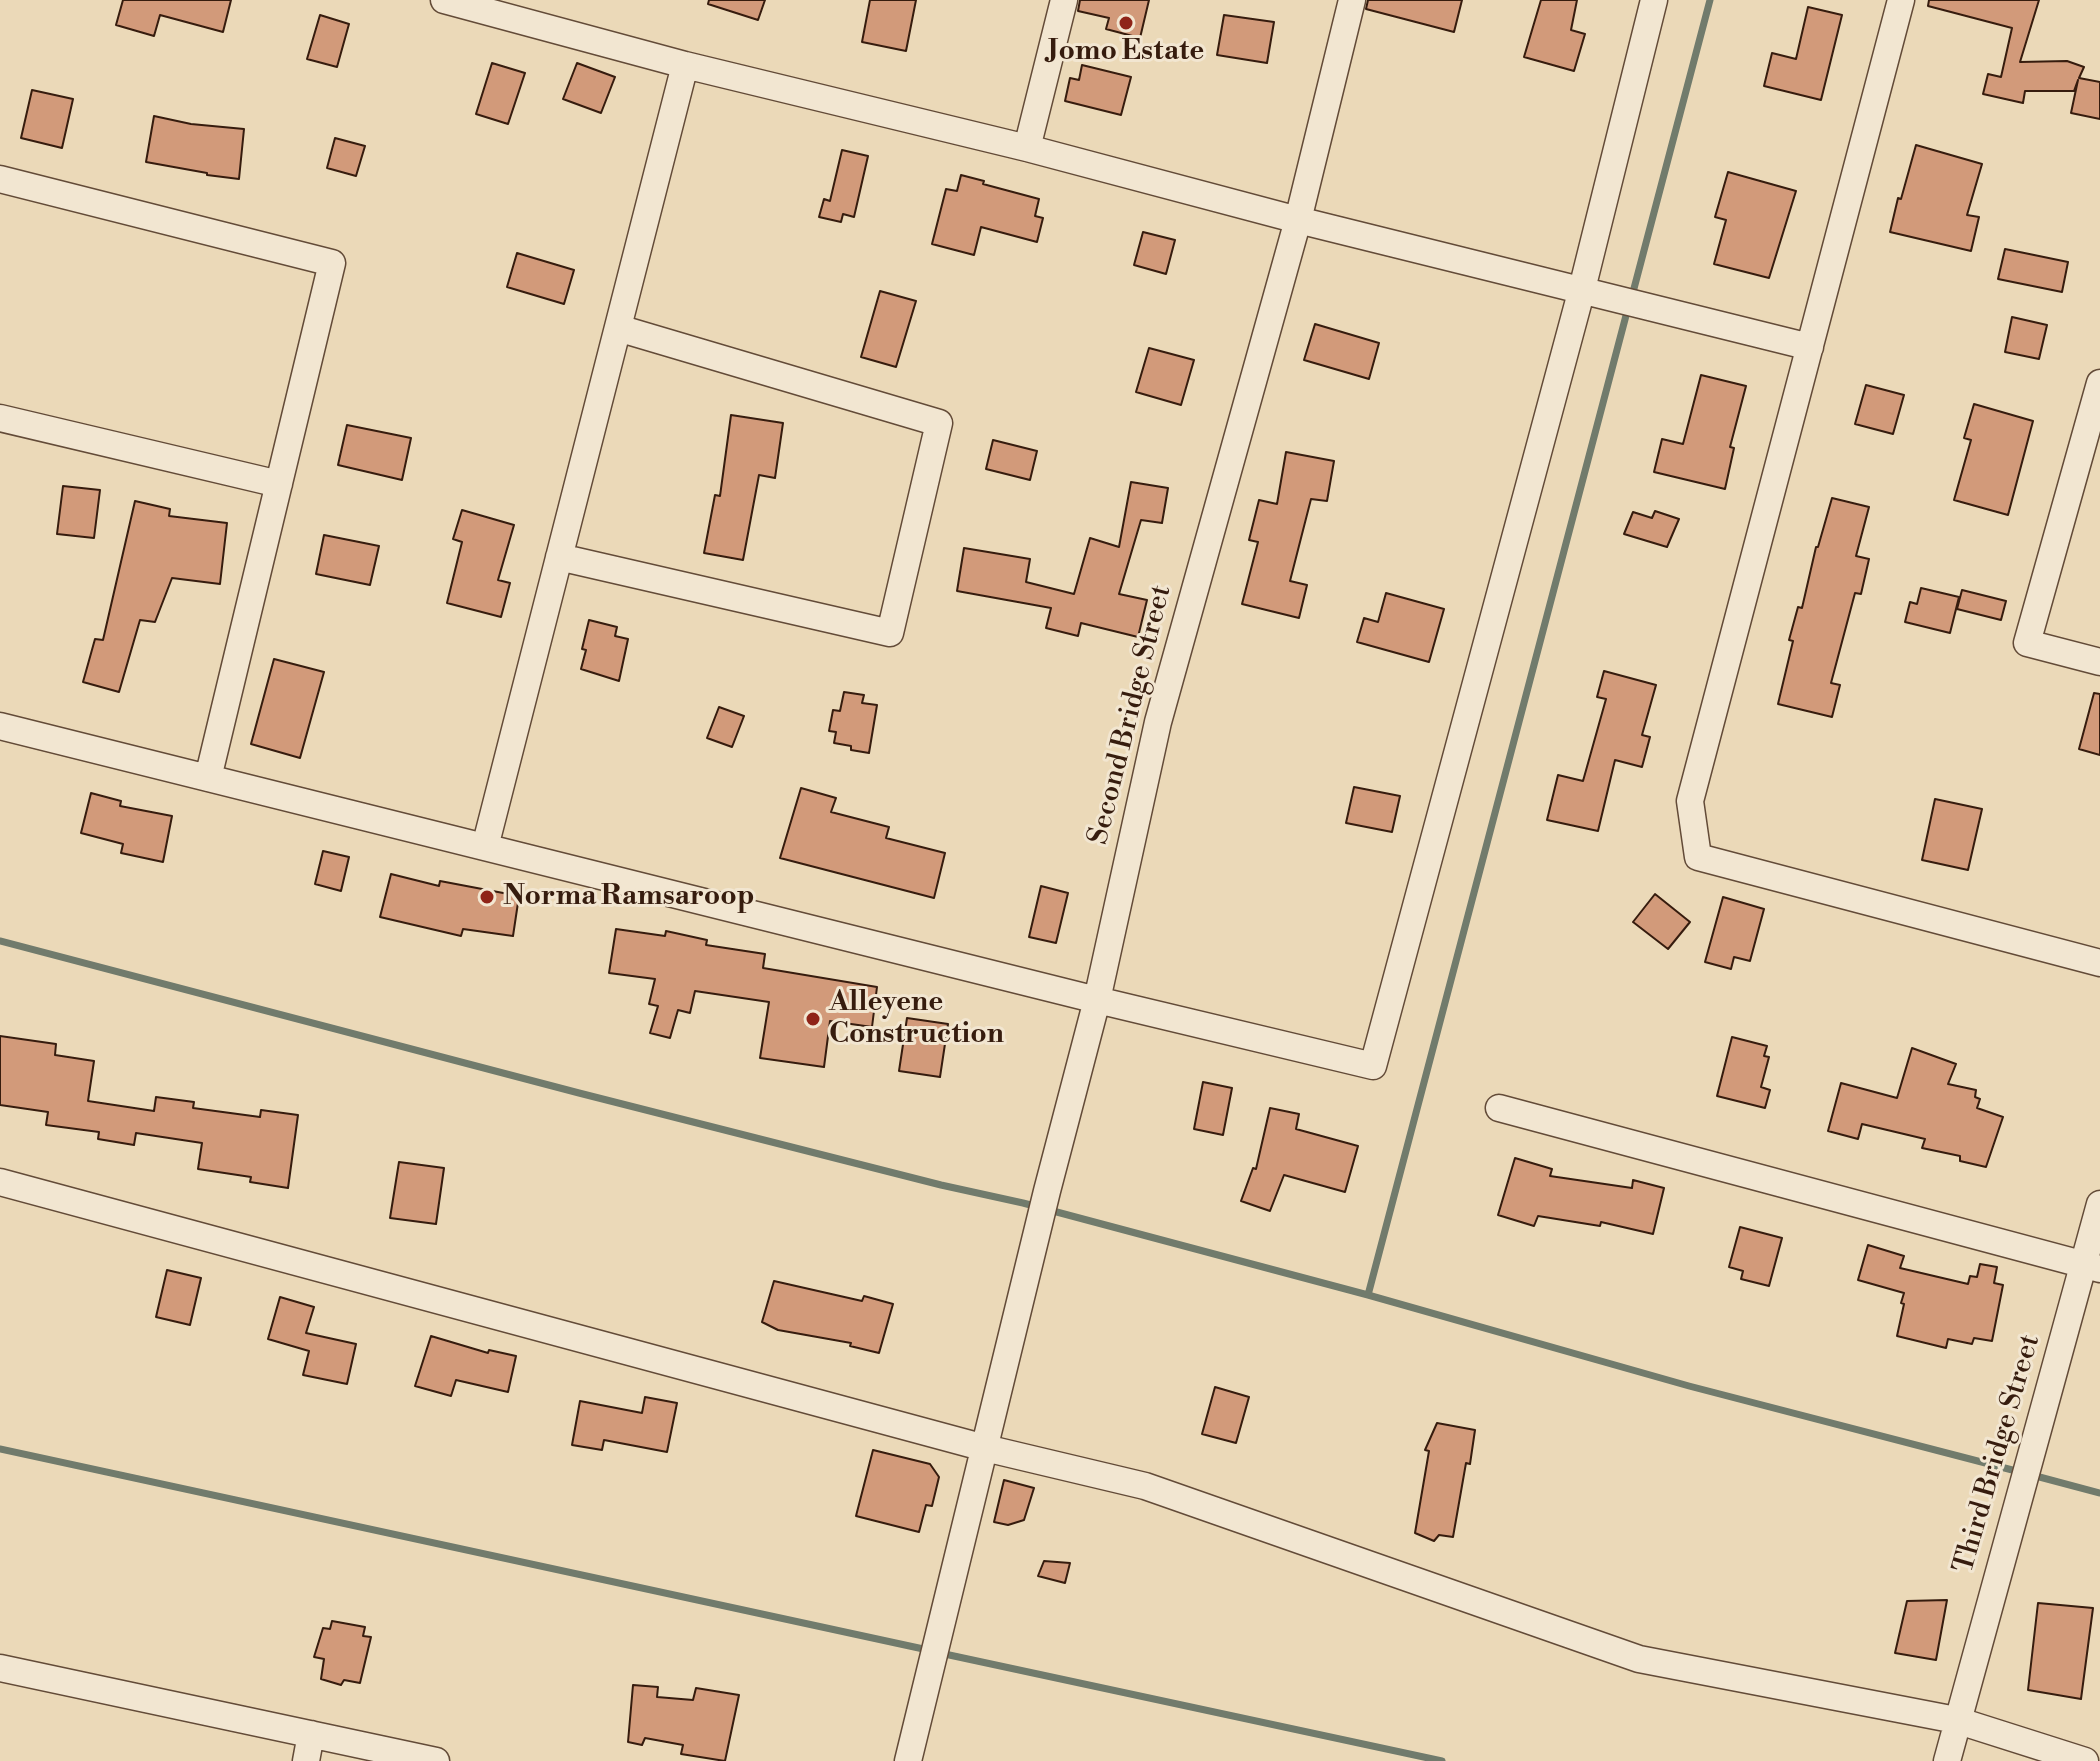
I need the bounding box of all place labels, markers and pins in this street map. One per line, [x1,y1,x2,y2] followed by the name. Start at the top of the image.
[1117,14,1135,32] marker: Jomo Estate
[1048,35,1204,69] place label: Jomo Estate
[503,880,755,914] place label: Norma Ramsaroop
[478,888,496,906] marker: Norma Ramsaroop
[829,986,1004,1052] place label: Alleyene Construction
[804,1010,822,1028] marker: Alleyene Construction

